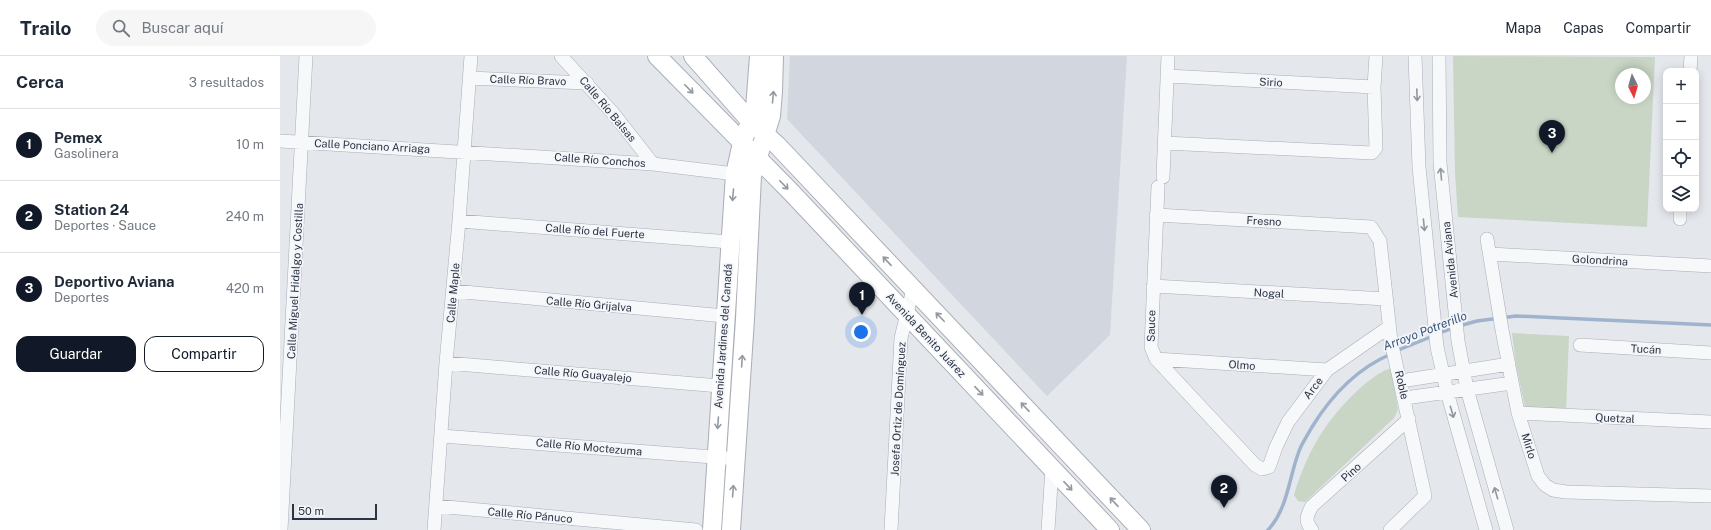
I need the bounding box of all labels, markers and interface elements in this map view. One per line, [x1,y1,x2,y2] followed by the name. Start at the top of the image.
[96,10,376,46] search box
[20,17,72,39] text: Trailo
[110,17,132,39] icon: search
[142,19,223,36] text: Buscar aquí
[1505,20,1541,36] text: Mapa
[1563,20,1604,36] text: Capas
[1626,20,1691,36] text: Compartir
[1615,68,1651,104] north arrow
[1663,68,1699,212] map controls
[1663,68,1699,104] button: +
[16,72,64,92] text: Cerca
[490,73,566,87] street label: Calle Río Bravo
[577,74,639,144] street label: Calle Río Balsas
[189,75,264,90] text: 3 resultados
[1259,75,1283,89] street label: Sirio
[684,84,694,94] one-way arrow
[1413,88,1420,101] one-way arrow
[769,91,776,104] one-way arrow
[1663,104,1699,140] button: −
[1539,120,1565,153] pin: 3
[54,129,102,146] text: Pemex
[26,137,32,152] text: 1
[236,137,264,152] text: 10 m
[314,137,430,155] street label: Calle Ponciano Arriaga
[1663,140,1699,176] button: locate
[54,146,119,161] text: Gasolinera
[554,151,647,169] street label: Calle Río Conchos
[1437,168,1445,181] one-way arrow
[1663,176,1699,212] button: layers
[779,180,789,190] one-way arrow
[730,188,737,201] one-way arrow
[54,201,129,218] text: Station 24
[285,203,305,359] street label: Calle Miguel Hidalgo y Costilla
[25,209,33,224] text: 2
[226,209,264,224] text: 240 m
[1246,214,1282,228] street label: Fresno
[54,218,156,233] text: Deportes · Sauce
[1420,218,1428,231] one-way arrow
[1440,221,1460,299] street label: Avenida Aviana
[545,222,645,240] street label: Calle Río del Fuerte
[1572,253,1628,267] street label: Golondrina
[882,256,891,266] one-way arrow
[444,262,462,324] street label: Calle Maple
[712,263,734,409] street label: Avenida Jardines del Canadá
[54,273,175,290] text: Deportivo Aviana
[25,281,33,296] text: 3
[226,281,264,296] text: 420 m
[849,282,875,315] pin: 1
[1253,286,1285,300] street label: Nogal
[54,290,109,305] text: Deportes
[884,290,968,380] street label: Avenida Benito Juárez
[546,294,632,314] street label: Calle Río Grijalva
[1381,308,1469,353] water label: Arroyo Potrerillo
[1145,310,1157,342] street label: Sauce
[935,312,944,322] one-way arrow
[851,322,871,342] your location
[16,336,136,372] button: Guardar
[144,336,264,372] button: Compartir
[888,342,908,476] street label: Josefa Ortiz de Domínguez
[1630,342,1662,356] street label: Tucán
[739,355,746,368] one-way arrow
[1228,358,1256,372] street label: Olmo
[534,364,632,384] street label: Calle Río Guayalejo
[1393,369,1411,401] street label: Roble
[1301,375,1325,401] street label: Arce
[974,386,983,396] one-way arrow
[1020,402,1030,412] one-way arrow
[1449,405,1456,418] one-way arrow
[1595,411,1635,425] street label: Quetzal
[714,416,721,429] one-way arrow
[1519,432,1539,460] street label: Mirlo
[535,436,643,458] street label: Calle Río Moctezuma
[1339,460,1363,484] street label: Pino
[1211,475,1237,508] pin: 2
[1063,481,1073,491] one-way arrow
[730,485,737,498] one-way arrow
[1492,486,1499,499] one-way arrow
[1109,497,1119,507] one-way arrow
[292,502,377,521] scale bar
[298,505,324,517] text: 50 m
[487,505,573,525] street label: Calle Río Pánuco

